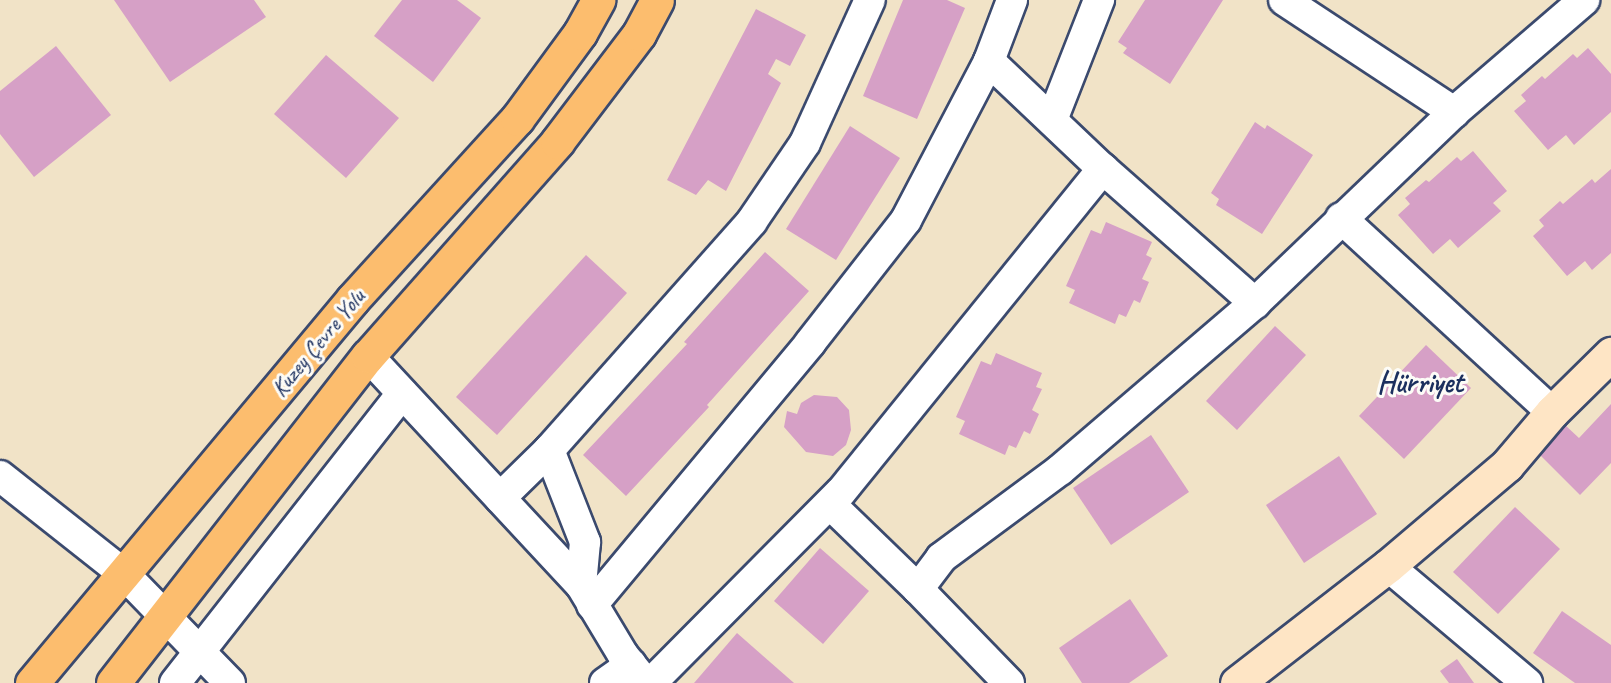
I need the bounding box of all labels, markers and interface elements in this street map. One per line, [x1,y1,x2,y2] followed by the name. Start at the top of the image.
[265,284,371,402] street label: Kuzey Çevre Yolu
[1377,364,1463,400] district label: Hürriyet

